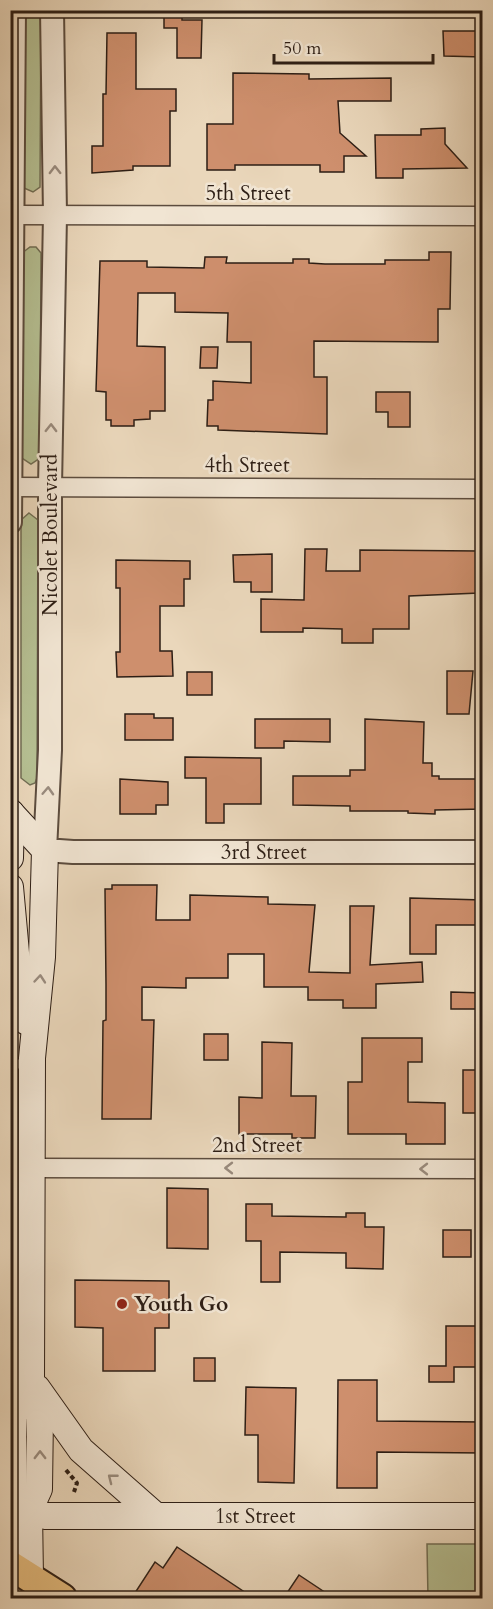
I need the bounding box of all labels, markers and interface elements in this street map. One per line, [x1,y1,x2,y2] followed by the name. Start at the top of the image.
[274,27,433,65] scale bar
[283,36,322,61] text: 50 m
[49,166,61,175] one-way arrow
[205,179,291,208] street label: 5th Street
[45,424,57,433] one-way arrow
[204,451,290,480] street label: 4th Street
[36,454,65,616] street label: Nicolet Boulevard
[41,787,54,796] one-way arrow
[221,838,307,867] street label: 3rd Street
[33,974,46,984] one-way arrow
[212,1131,302,1160] street label: 2nd Street
[225,1162,234,1174] one-way arrow
[420,1163,429,1175] one-way arrow
[134,1290,228,1319] place label: Youth Go
[115,1297,129,1311] marker: Youth Go
[34,1450,46,1459] one-way arrow
[108,1474,119,1485] one-way arrow
[215,1502,296,1531] street label: 1st Street

